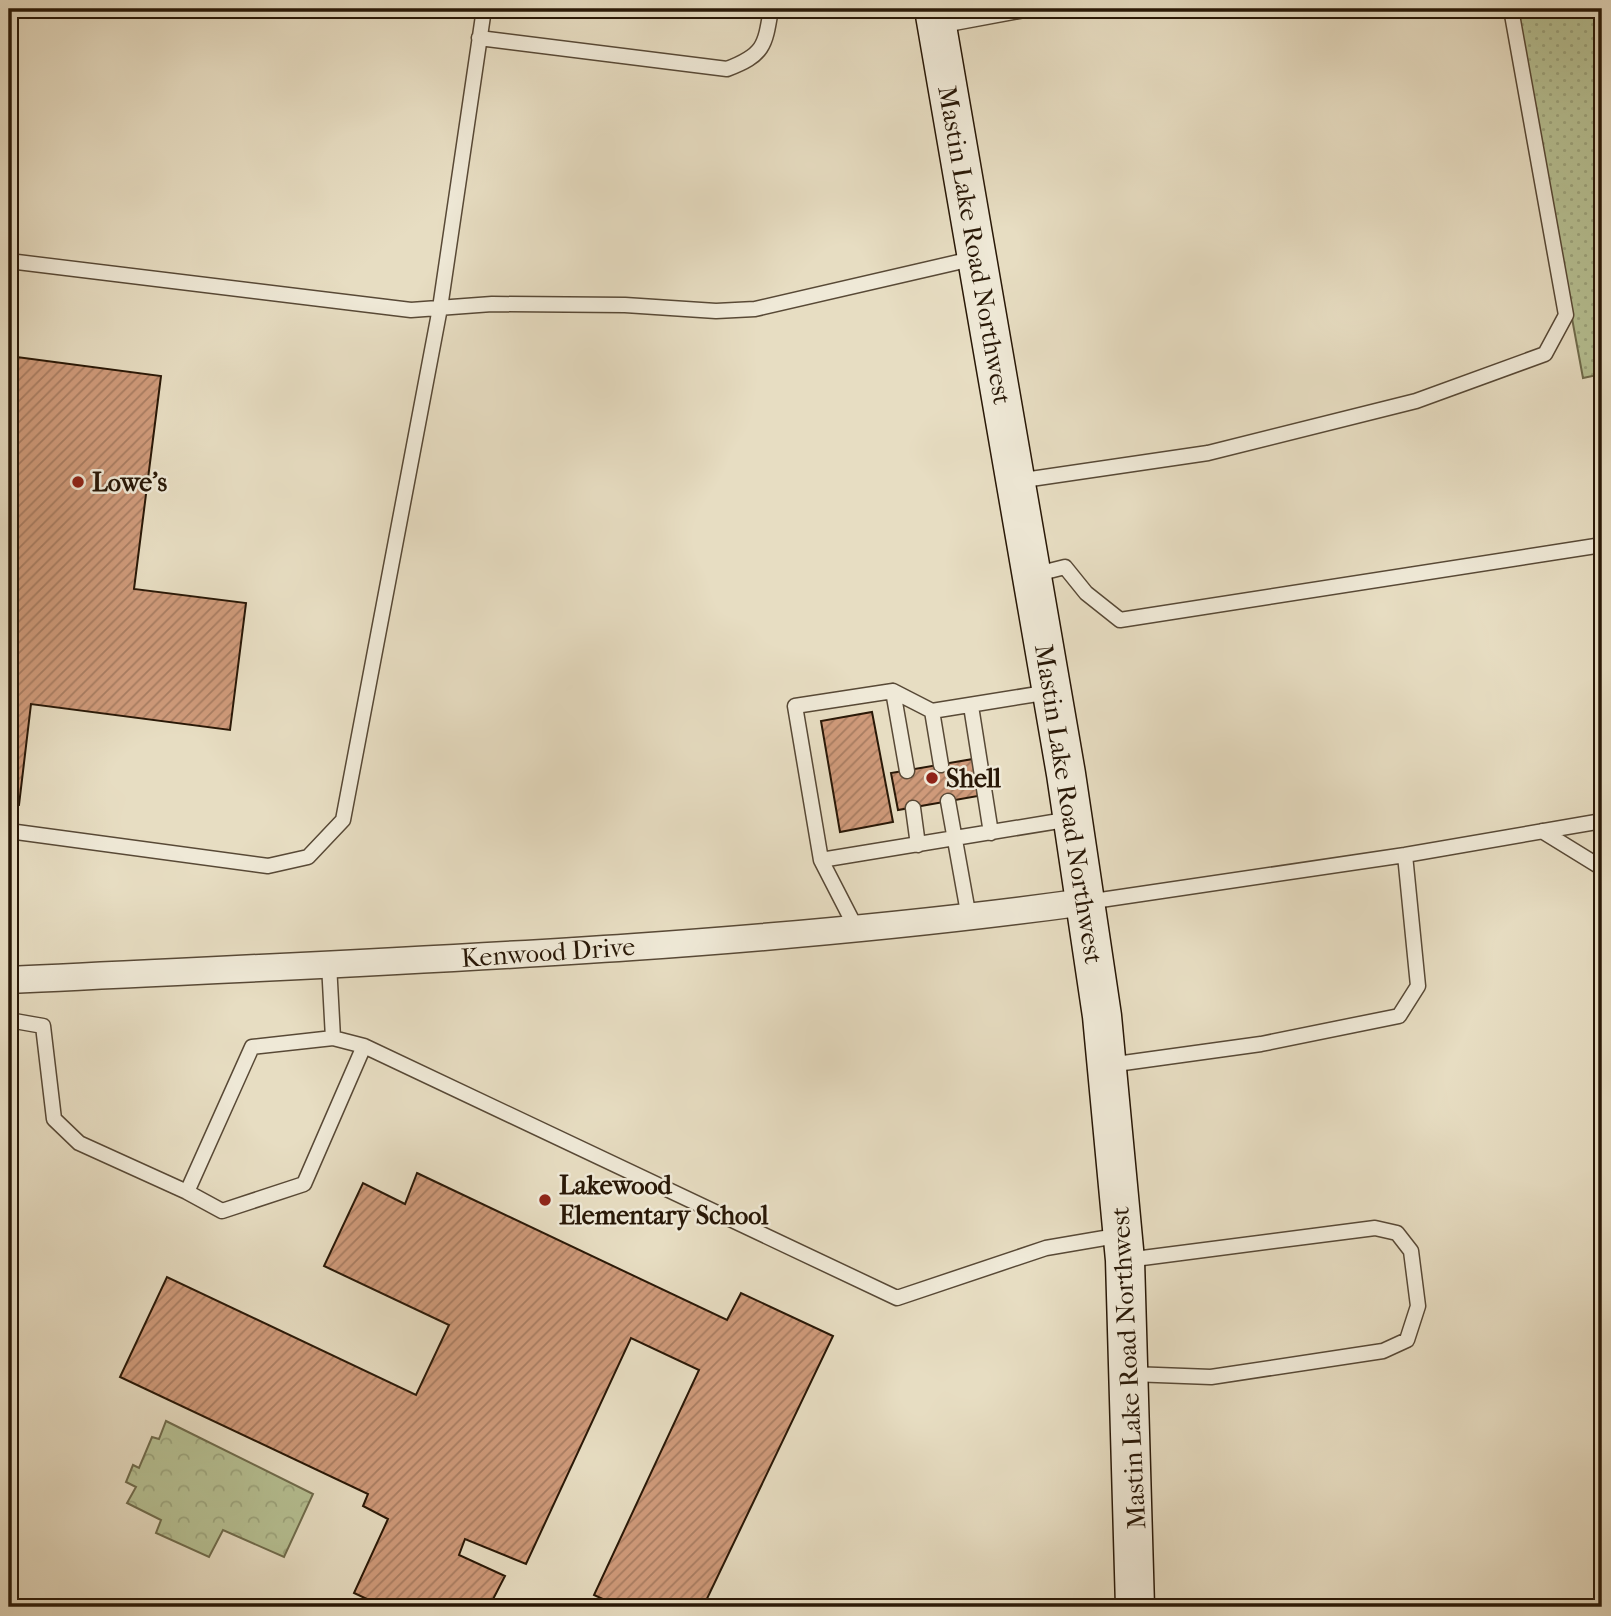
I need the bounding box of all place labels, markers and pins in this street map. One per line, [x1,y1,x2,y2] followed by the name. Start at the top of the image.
[92,467,168,498] place label: Lowe's
[70,474,86,490] marker: Lowe's
[946,763,1002,794] place label: Shell
[924,770,940,786] marker: Shell
[559,1170,769,1231] place label: Lakewood Elementary School
[537,1192,553,1208] marker: Lakewood Elementary School

